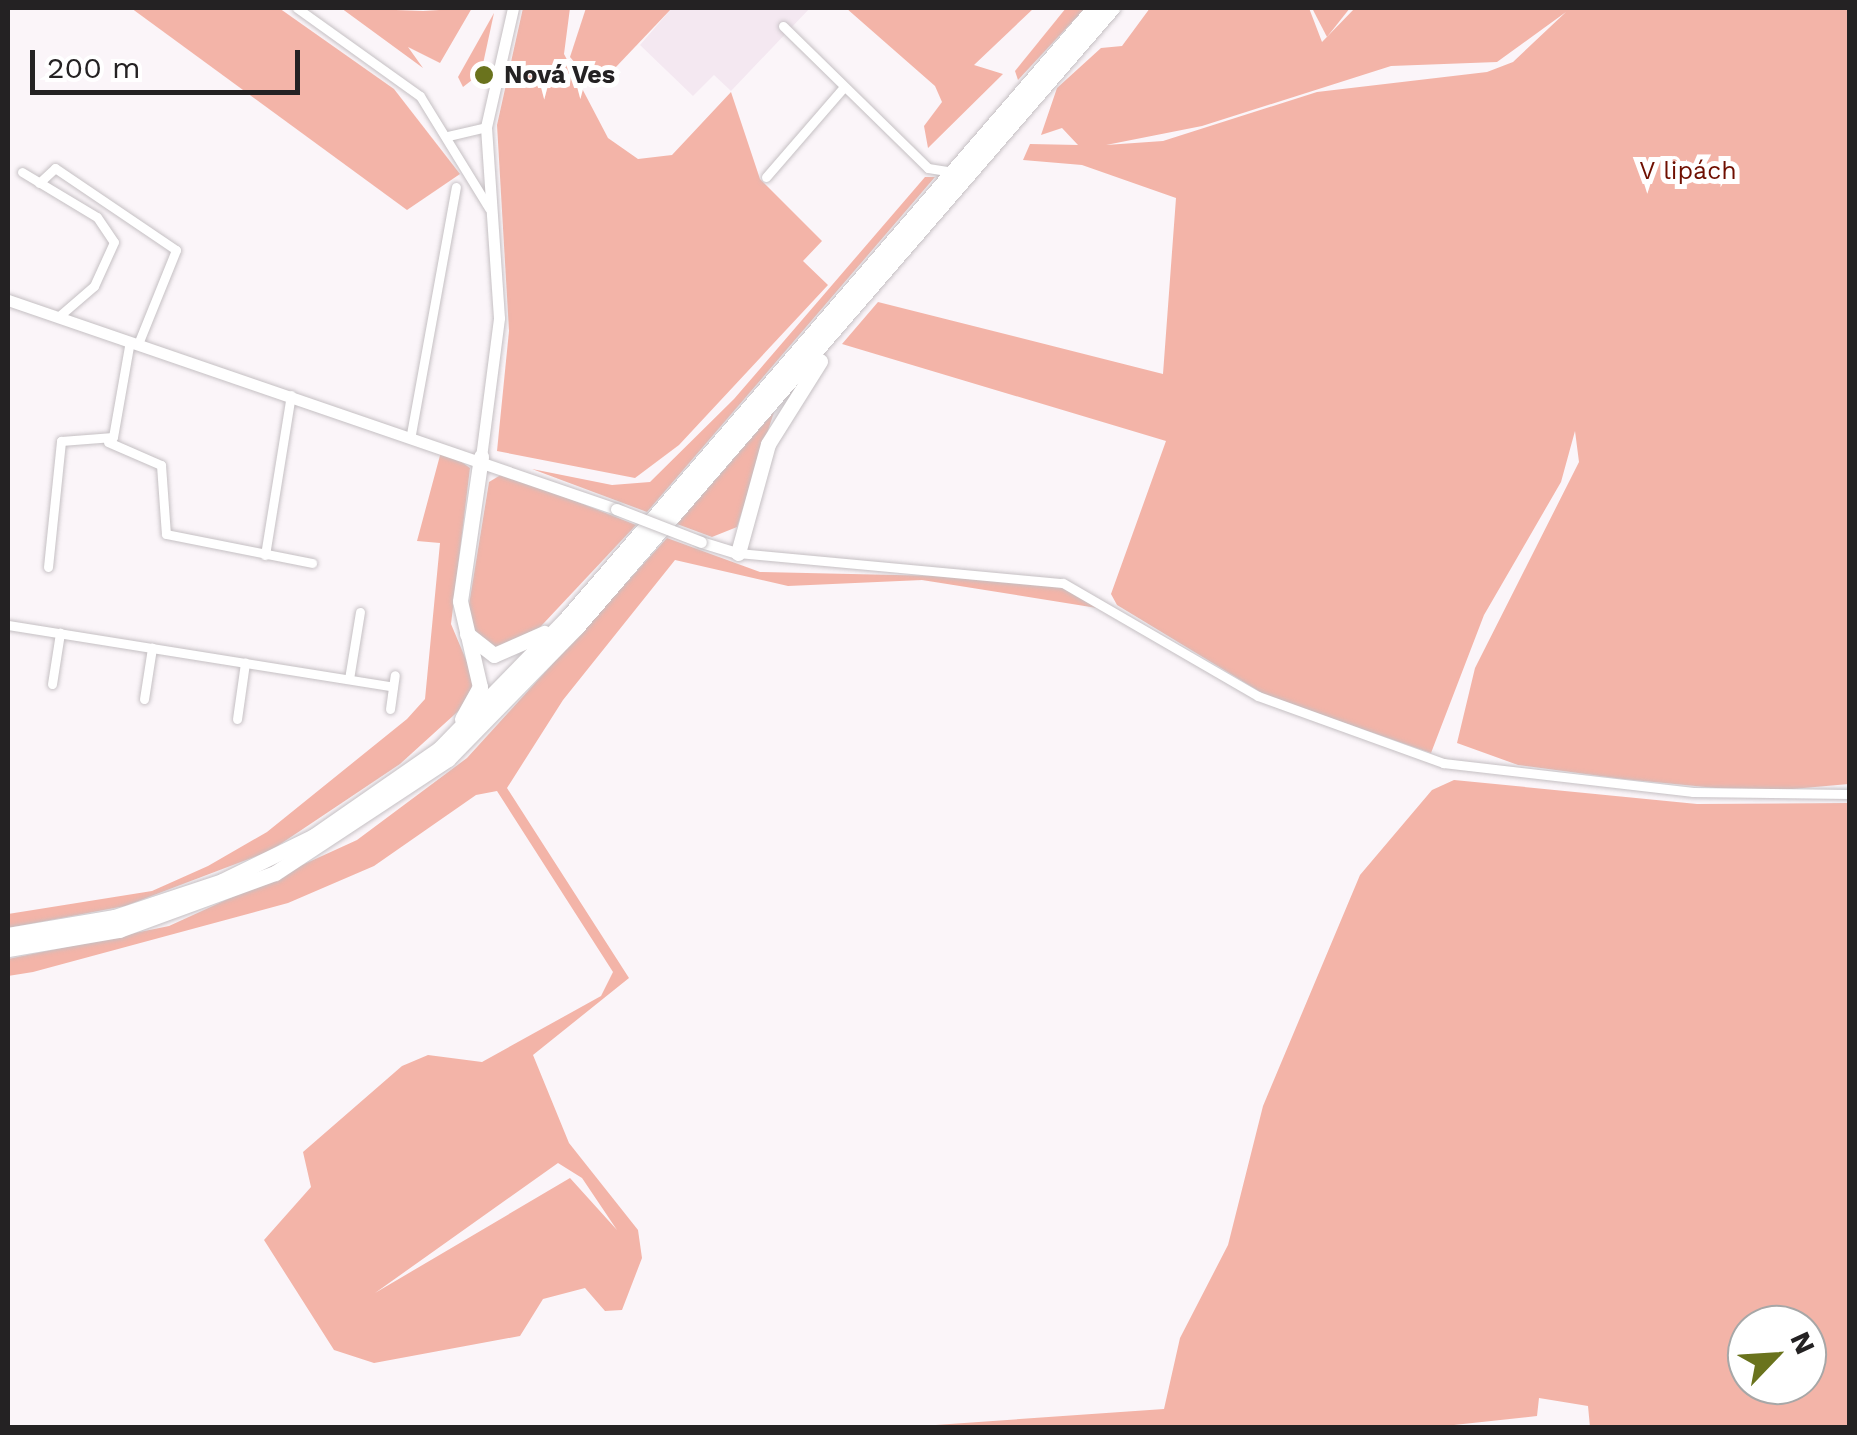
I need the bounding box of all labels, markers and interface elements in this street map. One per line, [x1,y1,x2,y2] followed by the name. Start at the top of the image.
[35,30,305,92] scale bar
[47,50,141,85] text: 200 m
[504,60,616,90] place label: Nová Ves
[473,64,495,86] marker: Nová Ves
[1639,156,1737,186] park label: V lipách
[1727,1305,1827,1405] north arrow
[1783,1327,1822,1359] text: N

